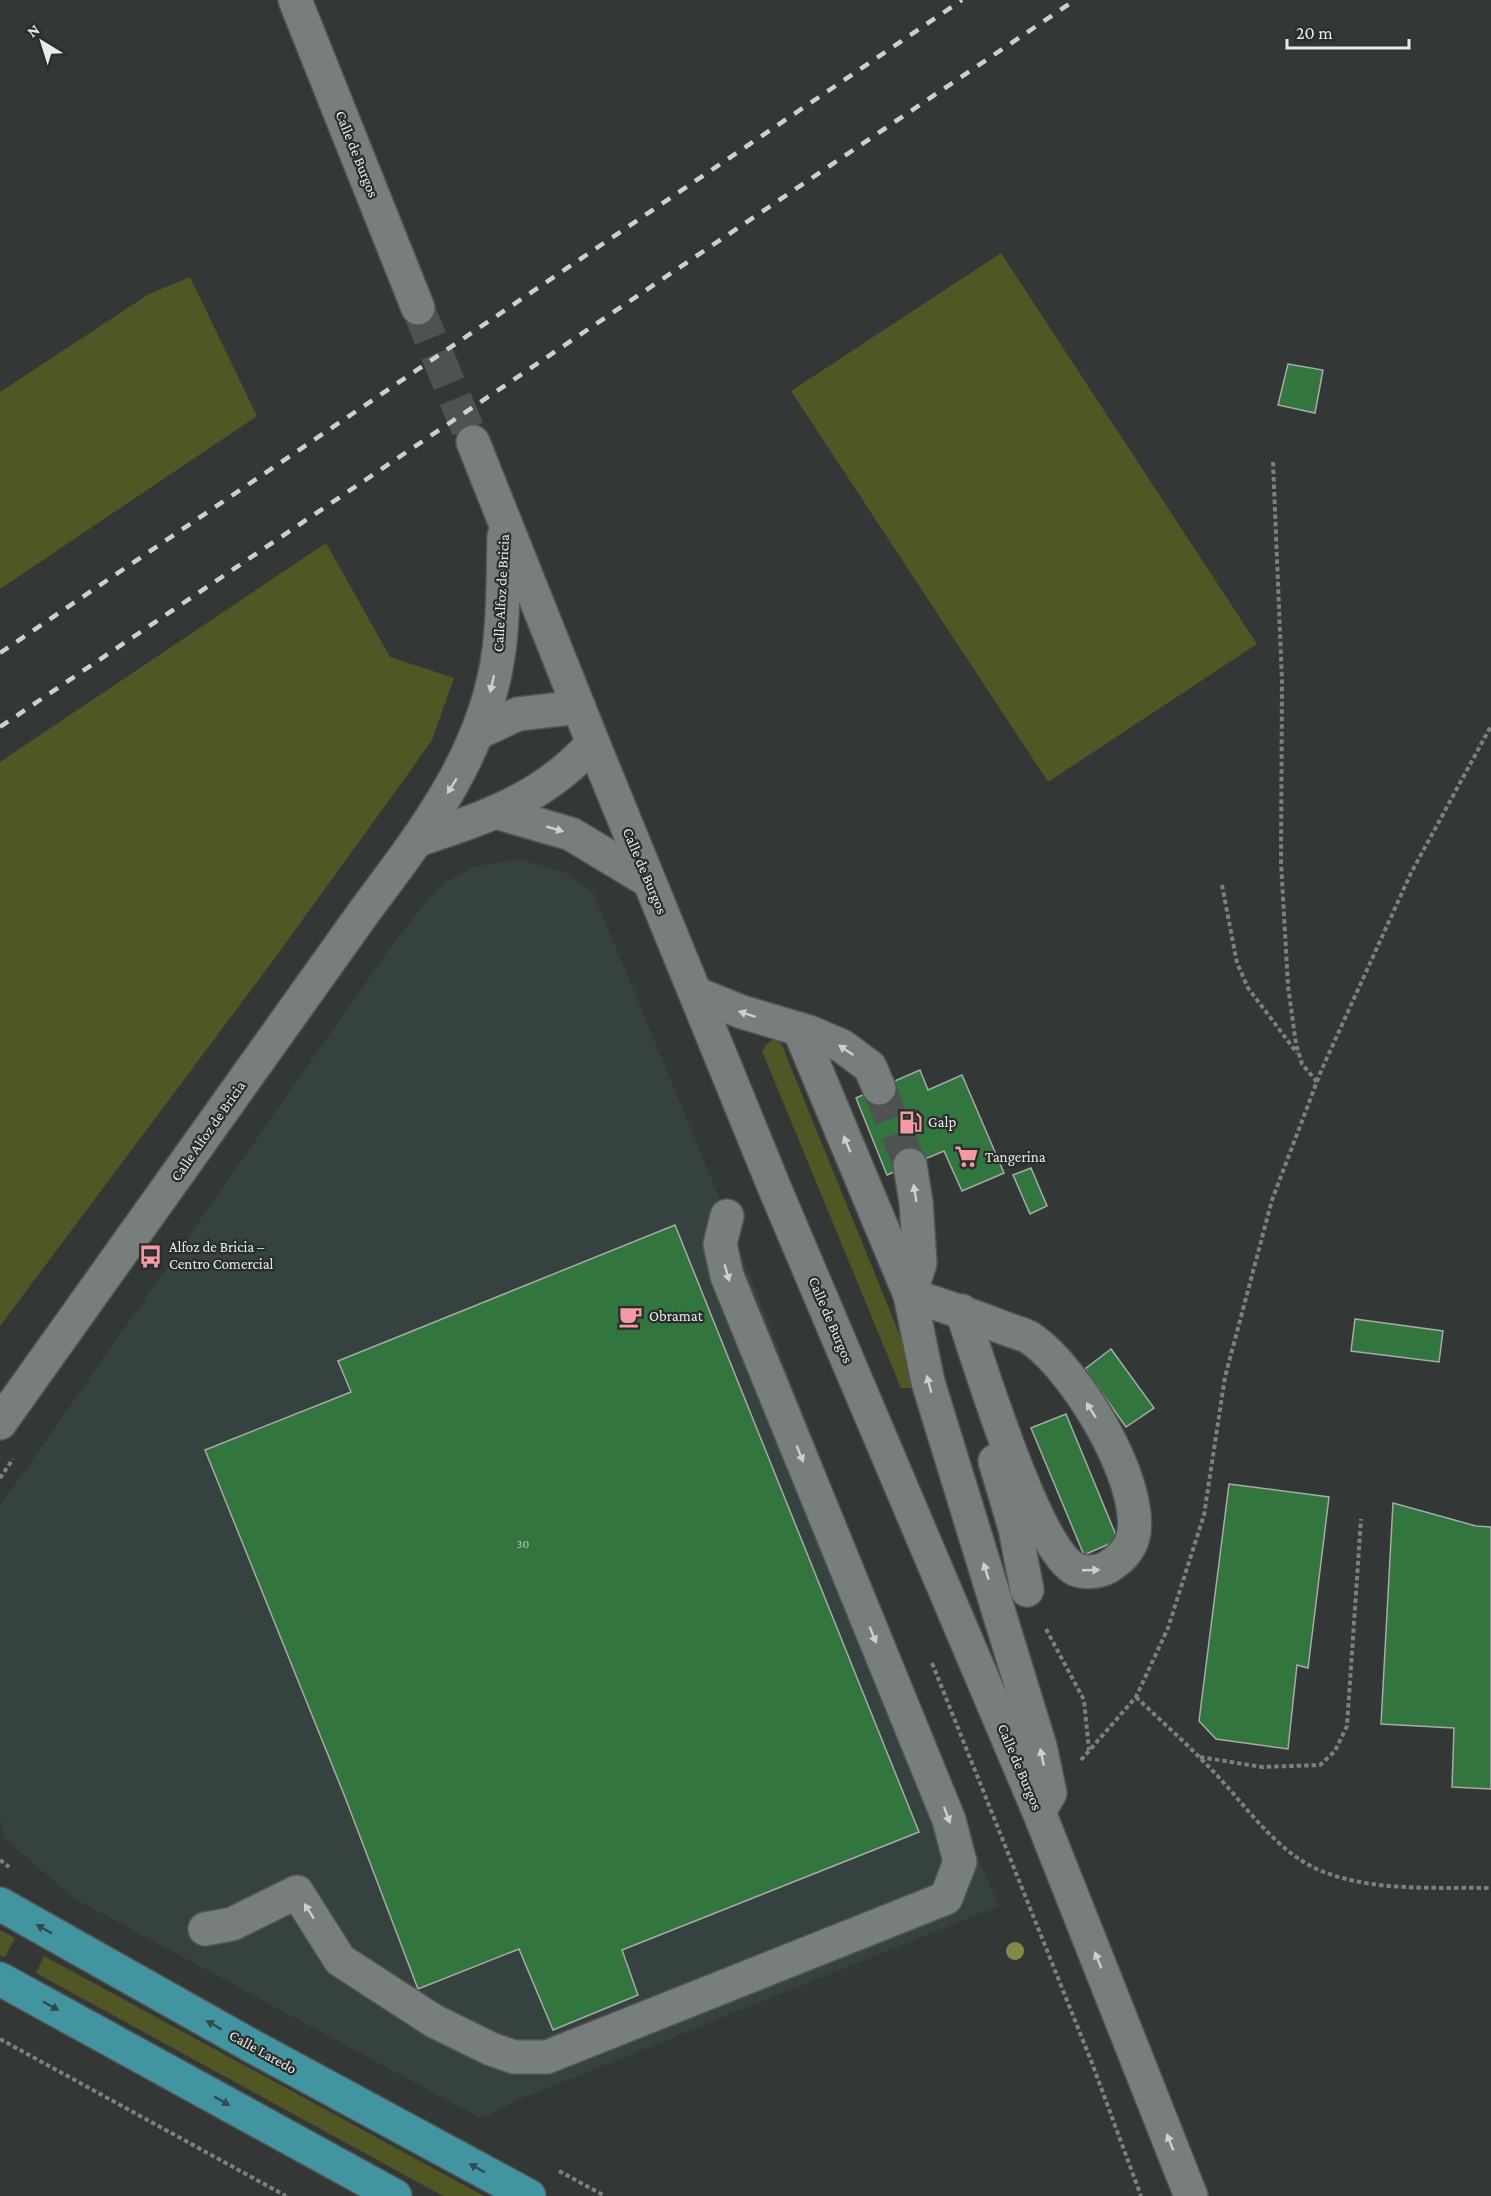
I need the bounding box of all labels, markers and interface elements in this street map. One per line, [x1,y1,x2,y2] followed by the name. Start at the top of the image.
[12,12,72,72] north arrow
[1287,12,1408,50] scale bar
[24,20,43,41] text: N
[1296,23,1333,43] text: 20 m
[331,108,382,200] street label: Calle de Burgos
[490,533,512,652] street label: Calle Alfoz de Bricia
[487,675,497,694] one-way arrow
[447,778,458,794] one-way arrow
[546,825,564,834] one-way arrow
[619,826,670,917] street label: Calle de Burgos
[738,1008,756,1018] one-way arrow
[838,1045,854,1056] one-way arrow
[168,1078,249,1184] street label: Calle Alfoz de Bricia
[897,1109,923,1135] fuel station icon: Galp
[928,1114,956,1131] place label: Galp
[842,1135,851,1153] one-way arrow
[954,1144,980,1170] supermarket icon: Tangerina
[985,1149,1046,1166] place label: Tangerina
[910,1183,919,1202] one-way arrow
[169,1239,274,1272] place label: Alfoz de Bricia – Centro Comercial
[138,1243,164,1269] bus stop icon: Alfoz de Bricia – Centro Comercial
[723,1264,732,1282] one-way arrow
[805,1275,856,1366] street label: Calle de Burgos
[618,1303,644,1329] cafe icon: Obramat
[649,1308,704,1324] place label: Obramat
[924,1375,933,1393] one-way arrow
[1086,1401,1097,1418] one-way arrow
[796,1445,805,1463] one-way arrow
[517,1537,529,1551] house number: 30
[981,1562,990,1580] one-way arrow
[1082,1566,1101,1575] one-way arrow
[869,1626,879,1644] one-way arrow
[994,1722,1045,1813] street label: Calle de Burgos
[1037,1748,1047,1767] one-way arrow
[942,1807,952,1825] one-way arrow
[303,1902,314,1919] one-way arrow
[35,1924,52,1934] one-way arrow
[1093,1951,1102,1969] one-way arrow
[43,2001,60,2011] one-way arrow
[206,2019,222,2030] one-way arrow
[227,2027,299,2077] street label: Calle Laredo
[214,2095,230,2106] one-way arrow
[1164,2132,1174,2150] one-way arrow
[469,2163,486,2173] one-way arrow

